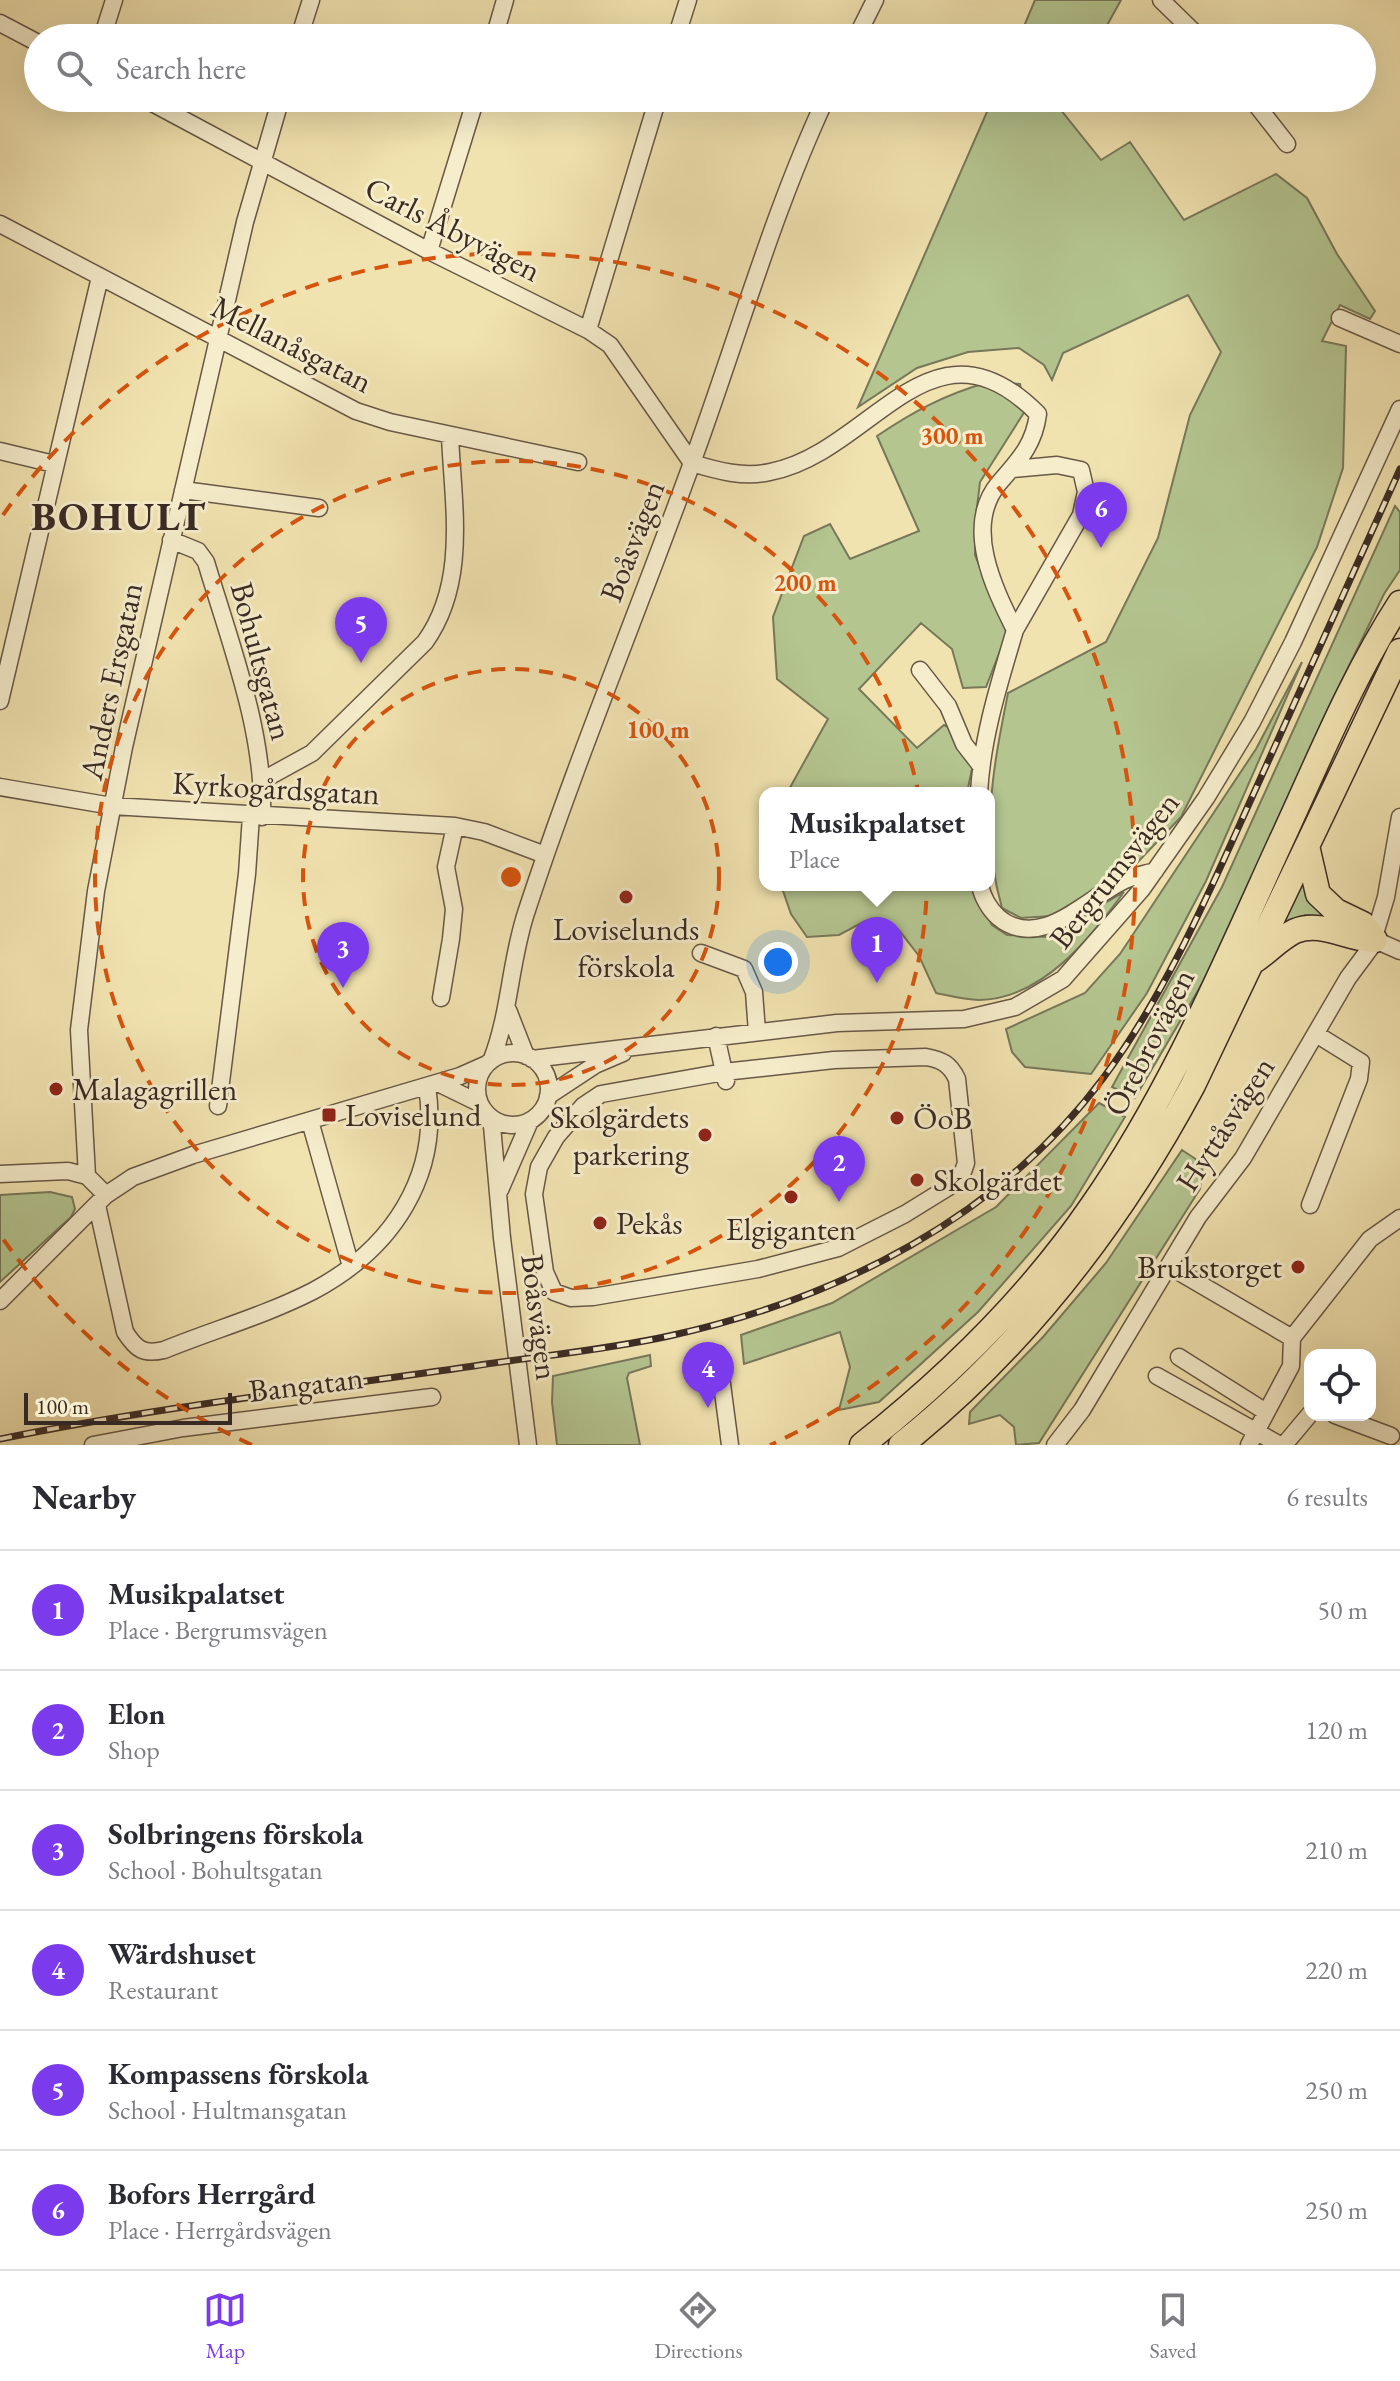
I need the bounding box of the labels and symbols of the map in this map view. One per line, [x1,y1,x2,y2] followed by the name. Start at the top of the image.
[358,167,548,291] street label: Carls Åbyvägen
[204,286,380,403] street label: Mellanåsgatan
[920,420,984,451] text: 300 m
[590,474,674,608] street label: Boåsvägen
[1075,482,1127,548] pin: 6
[31,490,207,542] district label: BOHULT
[773,567,837,598] text: 200 m
[221,577,303,745] street label: Bohultsgatan
[69,578,152,784] street label: Anders Ersgatan
[335,597,387,663] pin: 5
[626,714,690,745] text: 100 m
[171,762,381,814] street label: Kyrkogårdsgatan
[1039,783,1189,957] street label: Bergrumsvägen
[497,863,525,891] centre of rings
[617,888,635,906] marker: Loviselunds förskola
[553,908,699,987] place label: Loviselunds förskola
[851,917,903,983] pin: 1
[317,922,369,988] pin: 3
[758,942,798,982] your location
[1094,961,1204,1123] street label: Örebrovägen
[1166,1048,1284,1199] street label: Hyttåsvägen
[72,1068,237,1110] place label: Malagagrillen
[47,1080,65,1098] marker: Malagagrillen
[345,1094,482,1136] place label: Loviselund
[550,1096,690,1175] place label: Skolgärdets parkering
[913,1097,972,1139] place label: ÖoB
[320,1106,338,1124] marker: Loviselund
[888,1109,906,1127] marker: ÖoB
[696,1126,714,1144] marker: Skolgärdets parkering
[813,1136,865,1202] pin: 2
[933,1159,1062,1201] place label: Skolgärdet
[908,1171,926,1189] marker: Skolgärdet
[782,1188,800,1206] marker: Elgiganten
[616,1202,683,1244] place label: Pekås
[726,1208,856,1250] place label: Elgiganten
[591,1214,609,1232] marker: Pekås
[1137,1246,1282,1288] place label: Brukstorget
[511,1252,569,1383] street label: Boåsvägen
[1289,1258,1307,1276] marker: Brukstorget
[682,1342,734,1408] pin: 4
[246,1356,366,1412] street label: Bangatan
[24,1389,232,1425] scale bar

